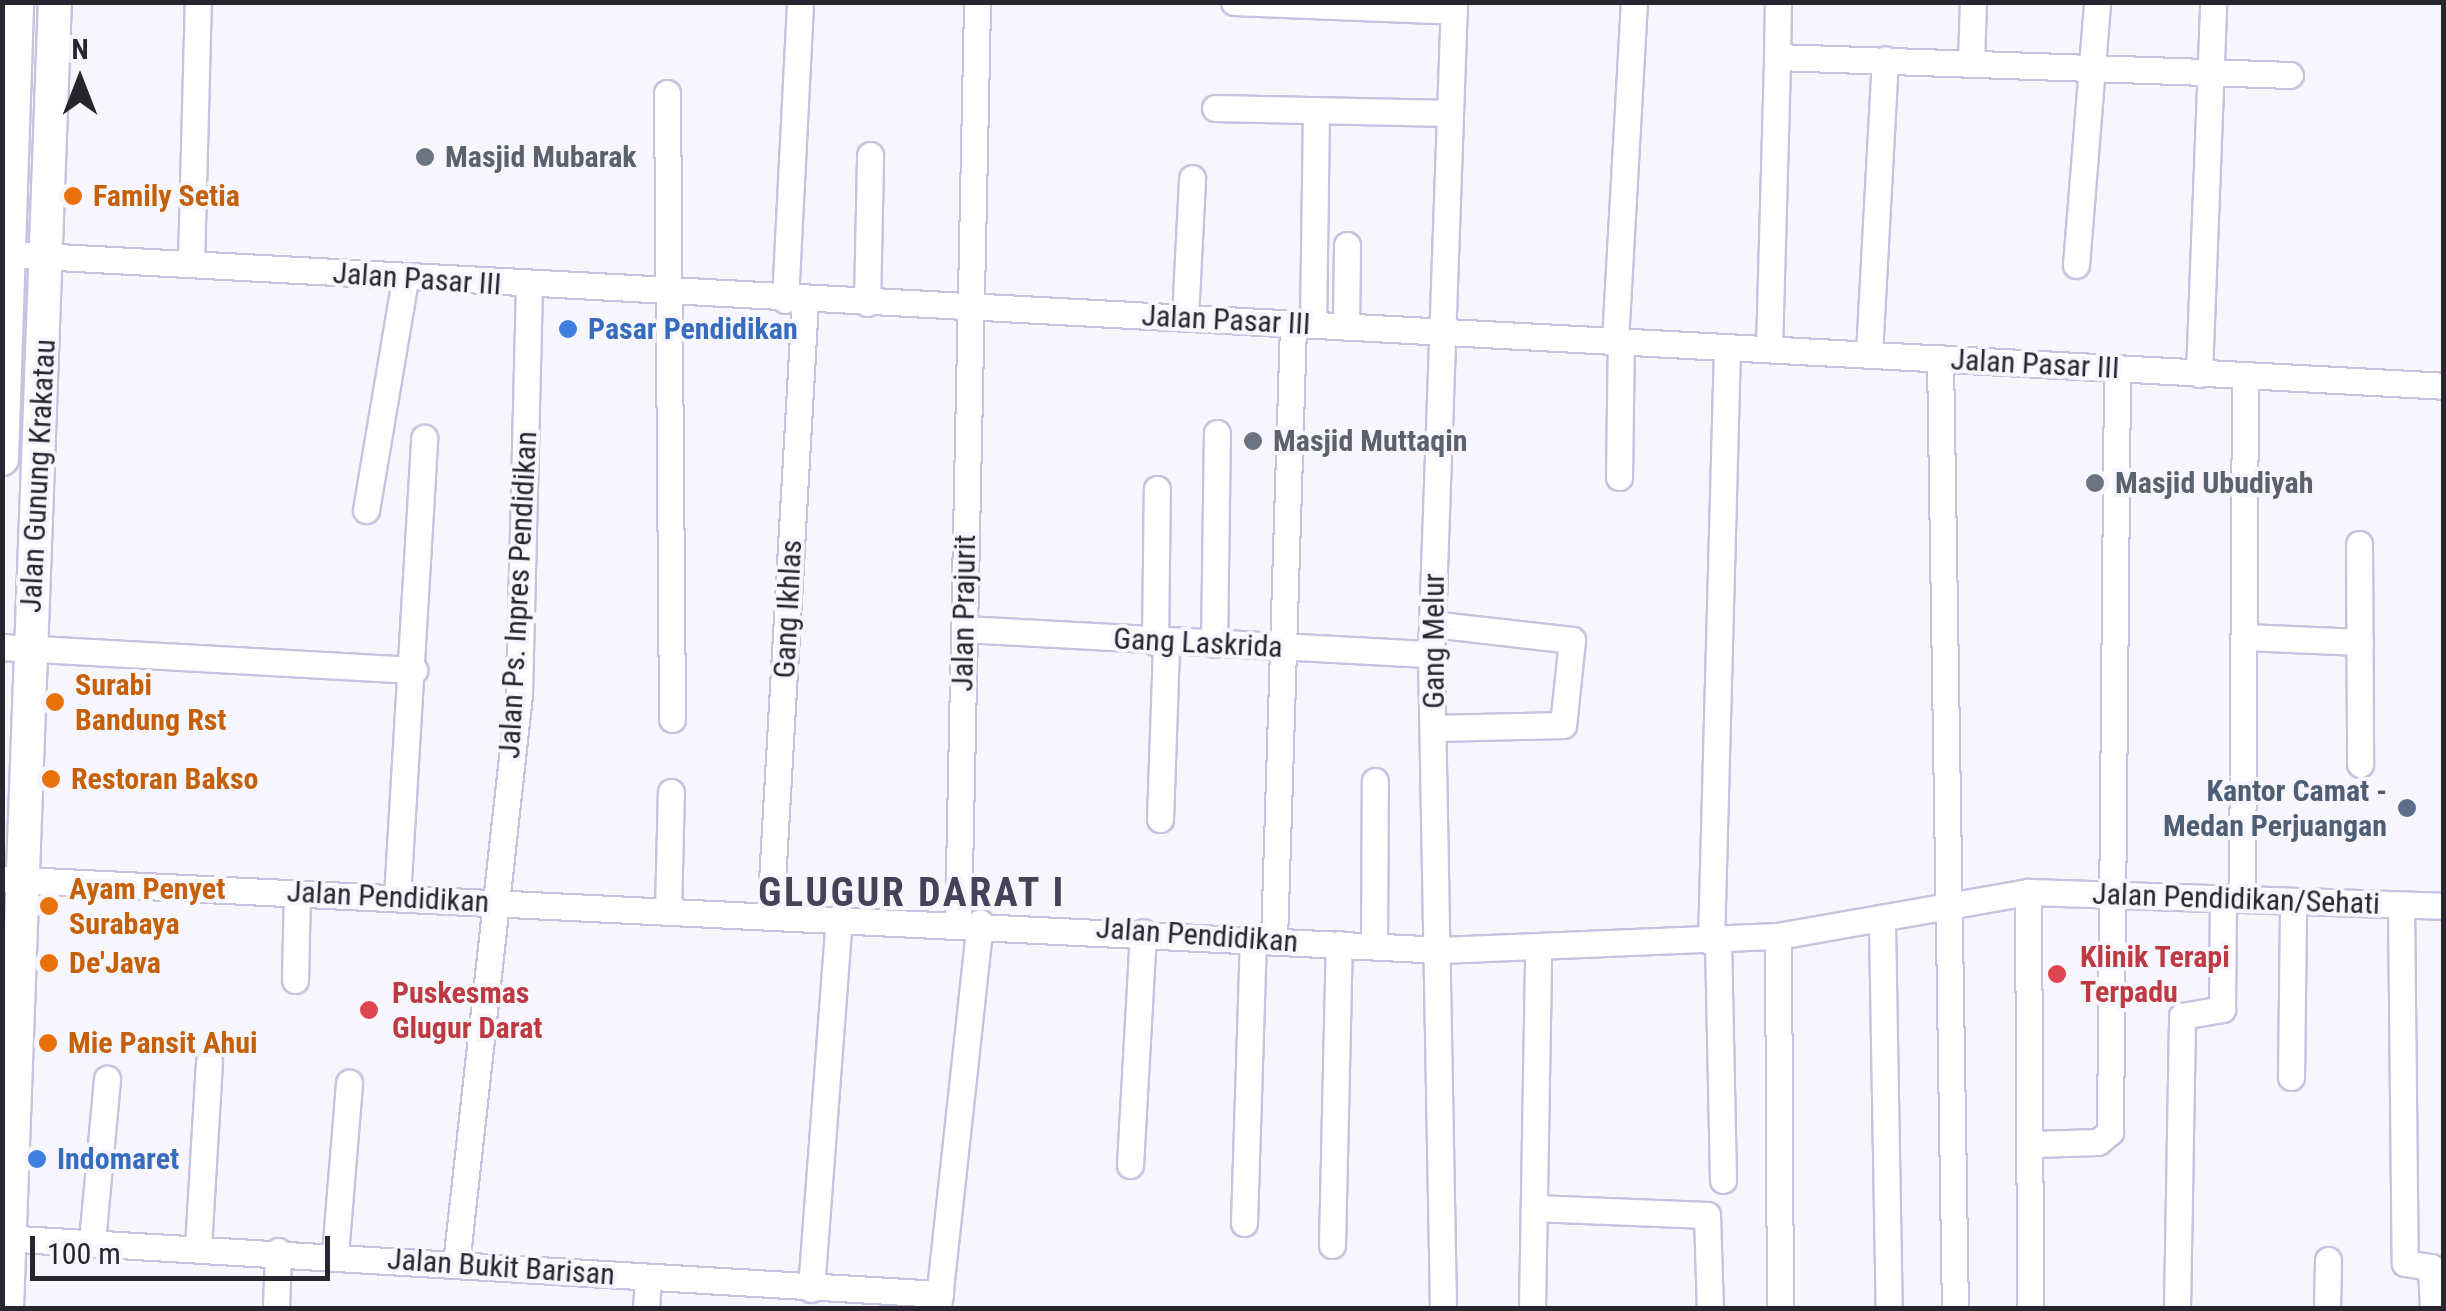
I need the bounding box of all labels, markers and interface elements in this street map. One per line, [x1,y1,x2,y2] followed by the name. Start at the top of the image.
[30,30,130,130] north arrow
[71,33,89,66] text: N
[445,139,637,175] place label: Masjid Mubarak
[414,146,436,168] marker: Masjid Mubarak
[93,178,240,214] place label: Family Setia
[62,185,84,207] marker: Family Setia
[331,255,503,303] street label: Jalan Pasar III
[1141,298,1311,342] street label: Jalan Pasar III
[588,311,798,347] place label: Pasar Pendidikan
[557,318,579,340] marker: Pasar Pendidikan
[13,338,63,614] street label: Jalan Gunung Krakatau
[1950,342,2120,386] street label: Jalan Pasar III
[1273,423,1467,459] place label: Masjid Muttaqin
[491,430,545,760] street label: Jalan Ps. Inpres Pendidikan
[1242,430,1264,452] marker: Masjid Muttaqin
[2115,465,2313,501] place label: Masjid Ubudiyah
[2084,472,2106,494] marker: Masjid Ubudiyah
[945,534,983,692] street label: Jalan Prajurit
[766,539,810,679] street label: Gang Ikhlas
[1416,573,1452,709] street label: Gang Melur
[1112,621,1284,665] street label: Gang Laskrida
[75,667,227,738] place label: Surabi Bandung Rst
[44,691,66,713] marker: Surabi Bandung Rst
[71,761,258,797] place label: Restoran Bakso
[40,768,62,790] marker: Restoran Bakso
[2163,773,2387,844] place label: Kantor Camat - Medan Perjuangan
[2396,797,2418,819] marker: Kantor Camat - Medan Perjuangan
[758,869,1066,917] district label: GLUGUR DARAT I
[69,871,225,942] place label: Ayam Penyet Surabaya
[286,874,490,920] street label: Jalan Pendidikan
[2092,876,2380,922] street label: Jalan Pendidikan/Sehati
[38,895,60,917] marker: Ayam Penyet Surabaya
[1095,910,1299,960] street label: Jalan Pendidikan
[2080,939,2231,1010] place label: Klinik Terapi Terpadu
[69,945,161,981] place label: De'Java
[38,952,60,974] marker: De'Java
[2044,961,2070,987] marker: Klinik Terapi Terpadu
[392,975,542,1046] place label: Puskesmas Glugur Darat
[356,997,382,1023] marker: Puskesmas Glugur Darat
[68,1025,258,1061] place label: Mie Pansit Ahui
[37,1032,59,1054] marker: Mie Pansit Ahui
[57,1141,179,1177] place label: Indomaret
[26,1148,48,1170] marker: Indomaret
[35,1216,335,1278] scale bar
[47,1236,121,1271] text: 100 m
[386,1241,616,1293] street label: Jalan Bukit Barisan

